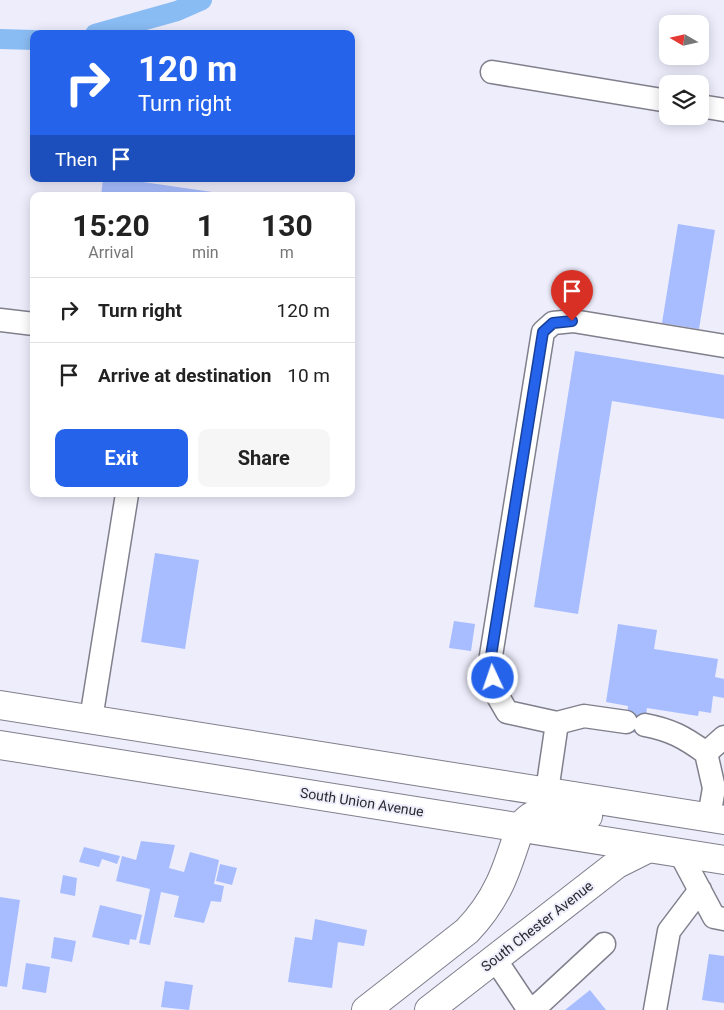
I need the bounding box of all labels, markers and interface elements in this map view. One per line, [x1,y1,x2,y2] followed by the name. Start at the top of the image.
[659,15,709,65] north arrow
[659,15,709,125] map controls
[138,49,237,90] text: 120 m
[55,50,120,115] icon: right
[659,75,709,125] button: layers
[138,91,232,116] text: Turn right
[107,145,135,173] icon: arrive
[55,148,97,171] text: Then
[72,208,150,243] text: 15:20
[197,208,214,243] text: 1
[261,208,313,243] text: 130
[88,243,134,262] text: Arrival
[192,243,219,262] text: min
[280,243,294,262] text: m
[551,270,593,321] pin
[558,277,586,305] icon: arrive
[55,296,83,324] icon: right
[98,299,182,322] text: Turn right
[277,299,330,322] text: 120 m
[55,361,83,389] icon: arrive
[98,364,271,387] text: Arrive at destination
[287,364,330,387] text: 10 m
[55,429,188,487] button: Exit
[198,429,330,487] button: Share
[466,651,518,703] position arrow
[299,784,425,820] street label: South Union Avenue
[478,877,596,975] street label: South Chester Avenue

